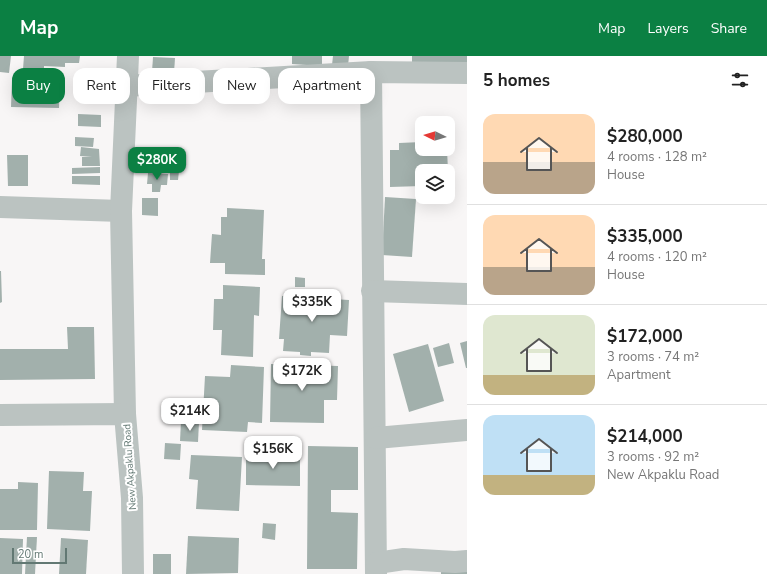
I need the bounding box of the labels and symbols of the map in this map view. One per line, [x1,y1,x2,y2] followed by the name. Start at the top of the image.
[415,116,455,156] north arrow
[129,147,185,181] pin: $280K
[284,289,340,323] pin: $335K
[274,358,330,392] pin: $172K
[162,398,218,432] pin: $214K
[120,423,140,511] street label: New Akpaklu Road
[245,436,301,470] pin: $156K
[12,546,67,565] scale bar

